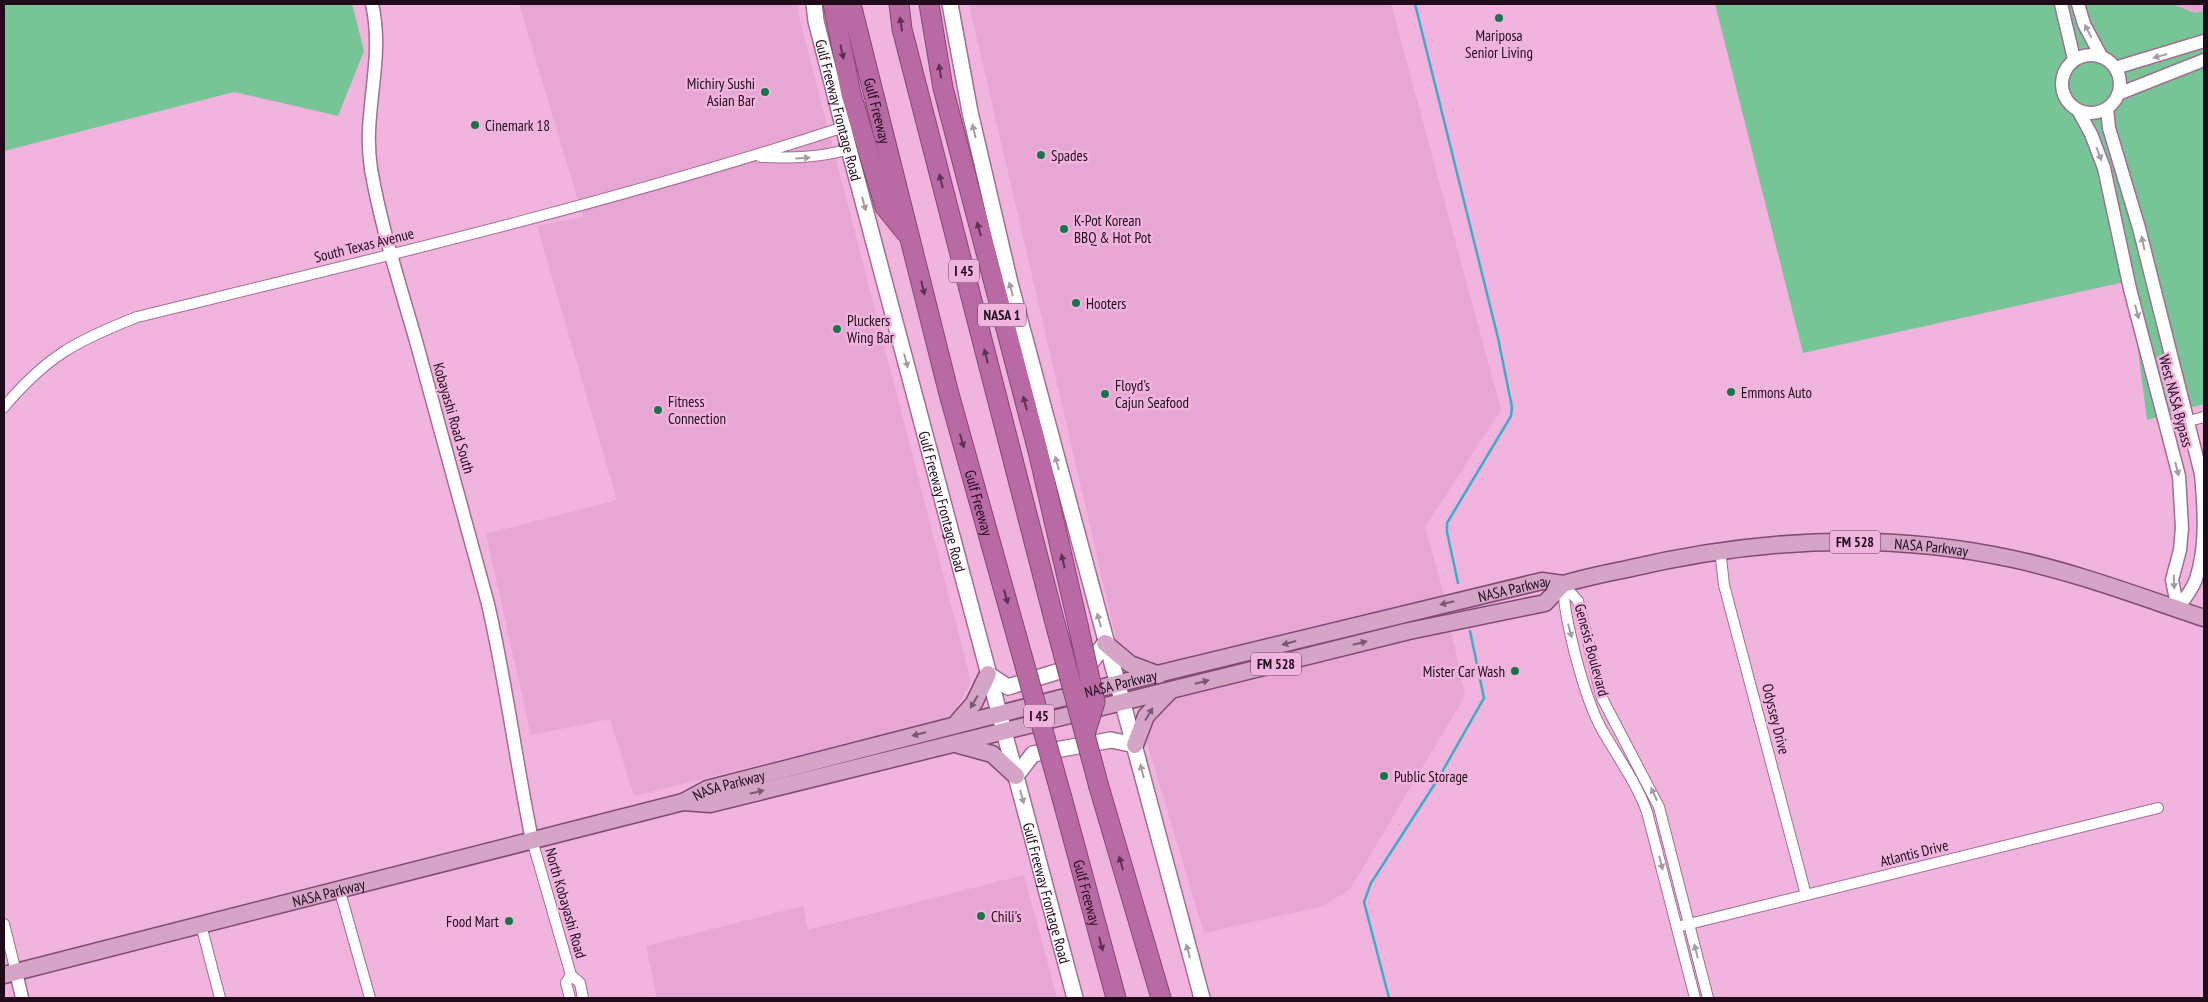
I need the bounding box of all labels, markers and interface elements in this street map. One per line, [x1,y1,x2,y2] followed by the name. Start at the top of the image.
[1493,12,1505,24] marker: Mariposa Senior Living
[897,16,905,32] one-way arrow
[2084,23,2092,38] one-way arrow
[1465,26,1533,62] place label: Mariposa Senior Living
[812,37,866,183] street label: Gulf Freeway Frontage Road
[838,44,846,60] one-way arrow
[2153,52,2168,60] one-way arrow
[936,63,944,79] one-way arrow
[687,74,756,110] place label: Michiry Sushi Asian Bar
[860,76,895,146] street label: Gulf Freeway
[759,86,771,98] marker: Michiry Sushi Asian Bar
[485,116,550,135] place label: Cinemark 18
[469,119,481,131] marker: Cinemark 18
[970,123,978,138] one-way arrow
[1051,146,1088,165] place label: Spades
[2095,147,2103,162] one-way arrow
[1035,149,1047,161] marker: Spades
[795,153,811,161] one-way arrow
[937,174,945,189] one-way arrow
[860,196,868,211] one-way arrow
[1074,211,1151,247] place label: K-Pot Korean BBQ & Hot Pot
[974,221,982,236] one-way arrow
[312,223,416,267] street label: South Texas Avenue
[1058,223,1070,235] marker: K-Pot Korean BBQ & Hot Pot
[2138,235,2146,251] one-way arrow
[949,260,979,282] road number: I 45
[919,281,927,296] one-way arrow
[1007,281,1015,296] one-way arrow
[1086,294,1126,313] place label: Hooters
[1070,297,1082,309] marker: Hooters
[978,304,1026,326] road number: NASA 1
[2133,304,2141,319] one-way arrow
[847,311,895,347] place label: Pluckers Wing Bar
[831,323,843,335] marker: Pluckers Wing Bar
[982,348,990,363] one-way arrow
[902,353,910,368] one-way arrow
[2155,353,2197,449] street label: West NASA Bypass
[429,360,479,476] street label: Kobayashi Road South
[1115,376,1189,412] place label: Floyd's Cajun Seafood
[1741,383,1812,402] place label: Emmons Auto
[1725,386,1737,398] marker: Emmons Auto
[1099,388,1111,400] marker: Floyd's Cajun Seafood
[668,392,726,428] place label: Fitness Connection
[1021,395,1029,410] one-way arrow
[652,404,664,416] marker: Fitness Connection
[915,429,971,574] street label: Gulf Freeway Frontage Road
[959,434,967,449] one-way arrow
[1053,455,1061,470] one-way arrow
[2173,462,2181,477] one-way arrow
[961,468,998,538] street label: Gulf Freeway
[1830,530,1880,554] road number: FM 528
[1894,533,1970,560] street label: NASA Parkway
[1059,553,1067,568] one-way arrow
[1476,571,1552,606] street label: NASA Parkway
[2170,575,2178,591] one-way arrow
[1003,590,1011,605] one-way arrow
[1439,599,1454,607] one-way arrow
[1571,602,1613,698] street label: Genesis Boulevard
[1095,612,1103,628] one-way arrow
[1567,624,1575,639] one-way arrow
[1282,639,1297,647] one-way arrow
[1353,639,1368,647] one-way arrow
[1251,652,1301,676] road number: FM 528
[1423,662,1505,681] place label: Mister Car Wash
[1082,665,1159,701] street label: NASA Parkway
[1509,665,1521,677] marker: Mister Car Wash
[1195,678,1210,686] one-way arrow
[1758,682,1794,756] street label: Odyssey Drive
[970,694,978,709] one-way arrow
[1024,704,1054,728] road number: I 45
[1144,708,1153,721] one-way arrow
[911,731,926,739] one-way arrow
[1138,764,1146,779] one-way arrow
[689,765,767,805] street label: NASA Parkway
[1394,767,1468,786] place label: Public Storage
[1378,770,1390,782] marker: Public Storage
[1650,787,1658,801] one-way arrow
[750,788,765,796] one-way arrow
[1018,789,1026,804] one-way arrow
[1019,820,1075,965] street label: Gulf Freeway Frontage Road
[1878,835,1950,871] street label: Atlantis Drive
[541,846,591,960] street label: North Kobayashi Road
[1657,855,1665,870] one-way arrow
[1117,856,1125,871] one-way arrow
[1070,858,1106,928] street label: Gulf Freeway
[290,874,367,911] street label: NASA Parkway
[991,907,1021,926] place label: Chili's
[975,910,987,922] marker: Chili's
[446,912,499,931] place label: Food Mart
[503,915,515,927] marker: Food Mart
[1097,937,1105,952] one-way arrow
[1184,944,1192,959] one-way arrow
[1692,944,1700,959] one-way arrow

